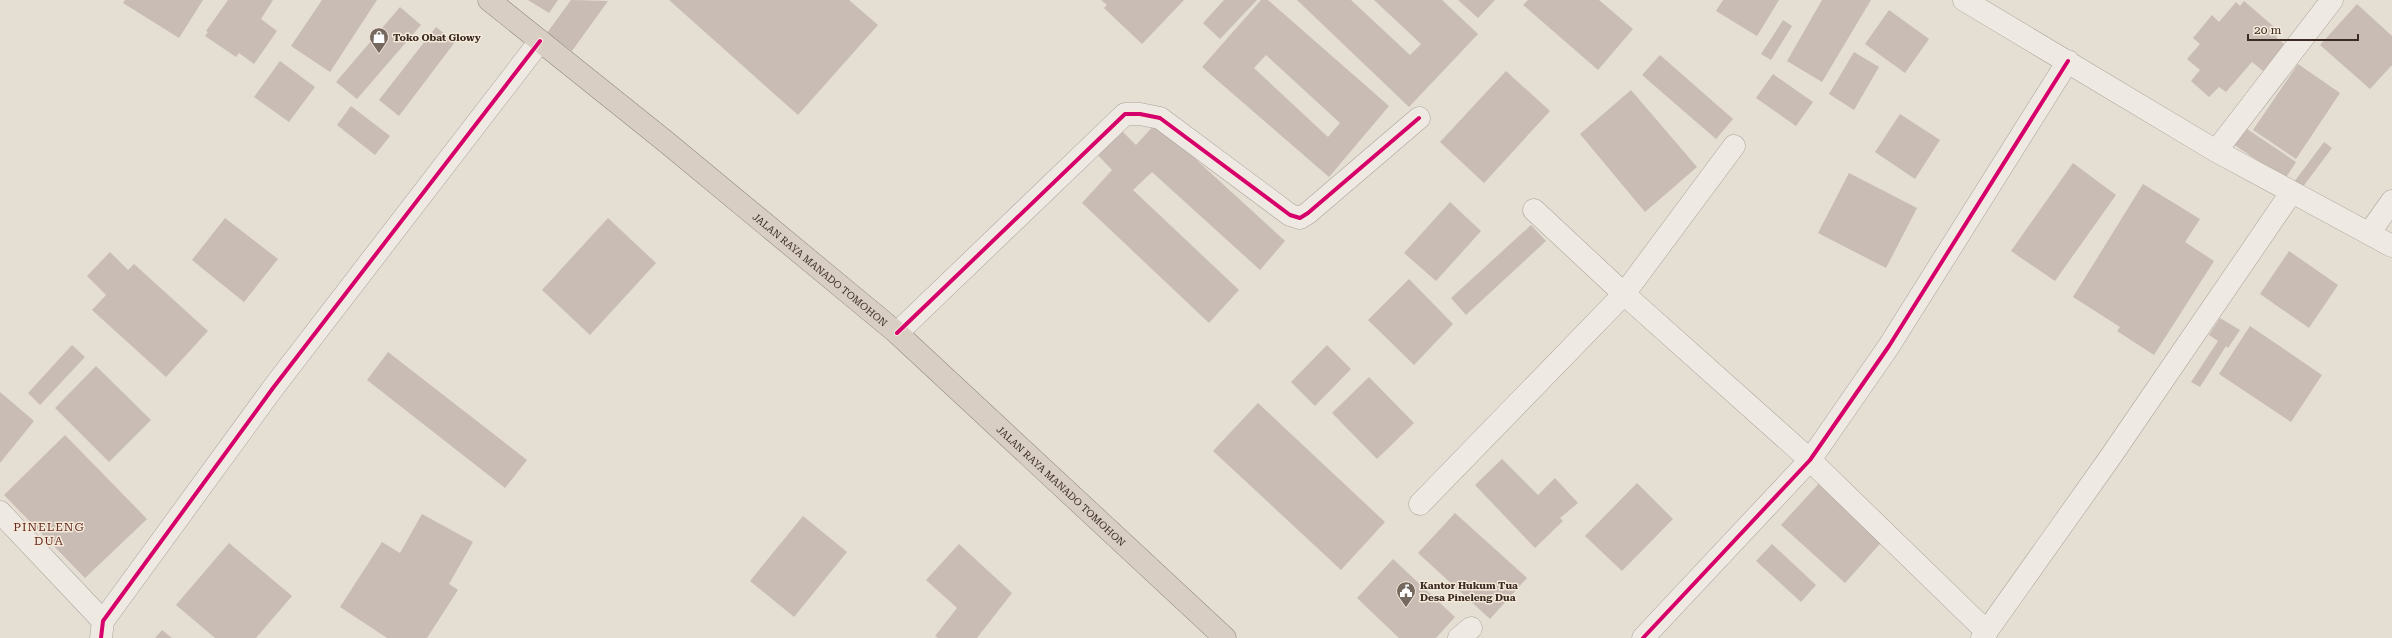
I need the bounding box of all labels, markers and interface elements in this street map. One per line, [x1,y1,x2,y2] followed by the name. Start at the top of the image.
[2248,16,2358,42] scale bar
[2254,23,2281,37] text: 20 m
[368,26,390,54] shop icon: Toko Obat Glowy
[393,32,481,43] place label: Toko Obat Glowy
[751,211,890,328] street label: JALAN RAYA MANADO TOMOHON
[995,423,1128,548] street label: JALAN RAYA MANADO TOMOHON
[13,520,85,548] district label: PINELENG DUA
[1395,580,1417,608] public building icon: Kantor Hukum Tua Desa Pineleng Dua
[1420,580,1518,603] place label: Kantor Hukum Tua Desa Pineleng Dua

